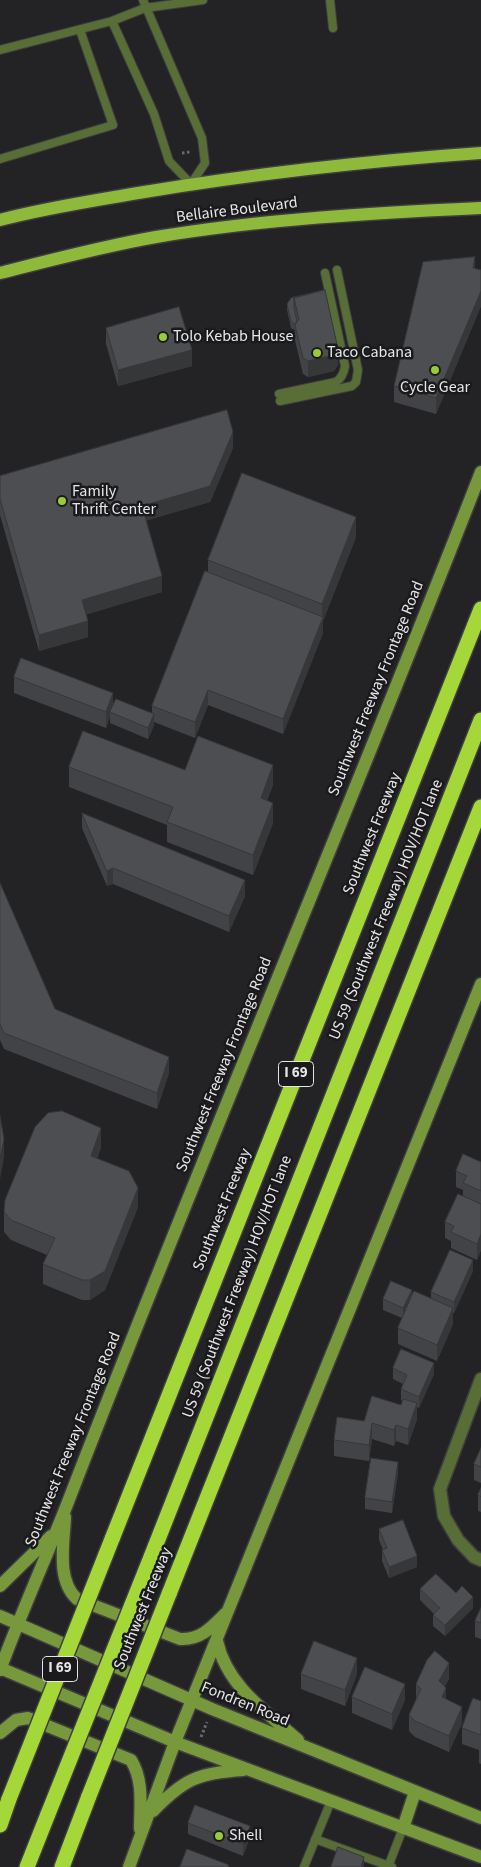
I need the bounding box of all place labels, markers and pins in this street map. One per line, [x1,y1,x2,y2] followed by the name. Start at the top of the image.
[173,327,293,347] place label: Tolo Kebab House
[157,331,169,343] marker: Tolo Kebab House
[327,343,412,363] place label: Taco Cabana
[311,347,323,359] marker: Taco Cabana
[429,364,441,376] marker: Cycle Gear
[400,378,470,398] place label: Cycle Gear
[72,482,156,520] place label: Family Thrift Center
[56,495,68,507] marker: Family Thrift Center
[229,1826,262,1846] place label: Shell
[213,1830,225,1842] marker: Shell

